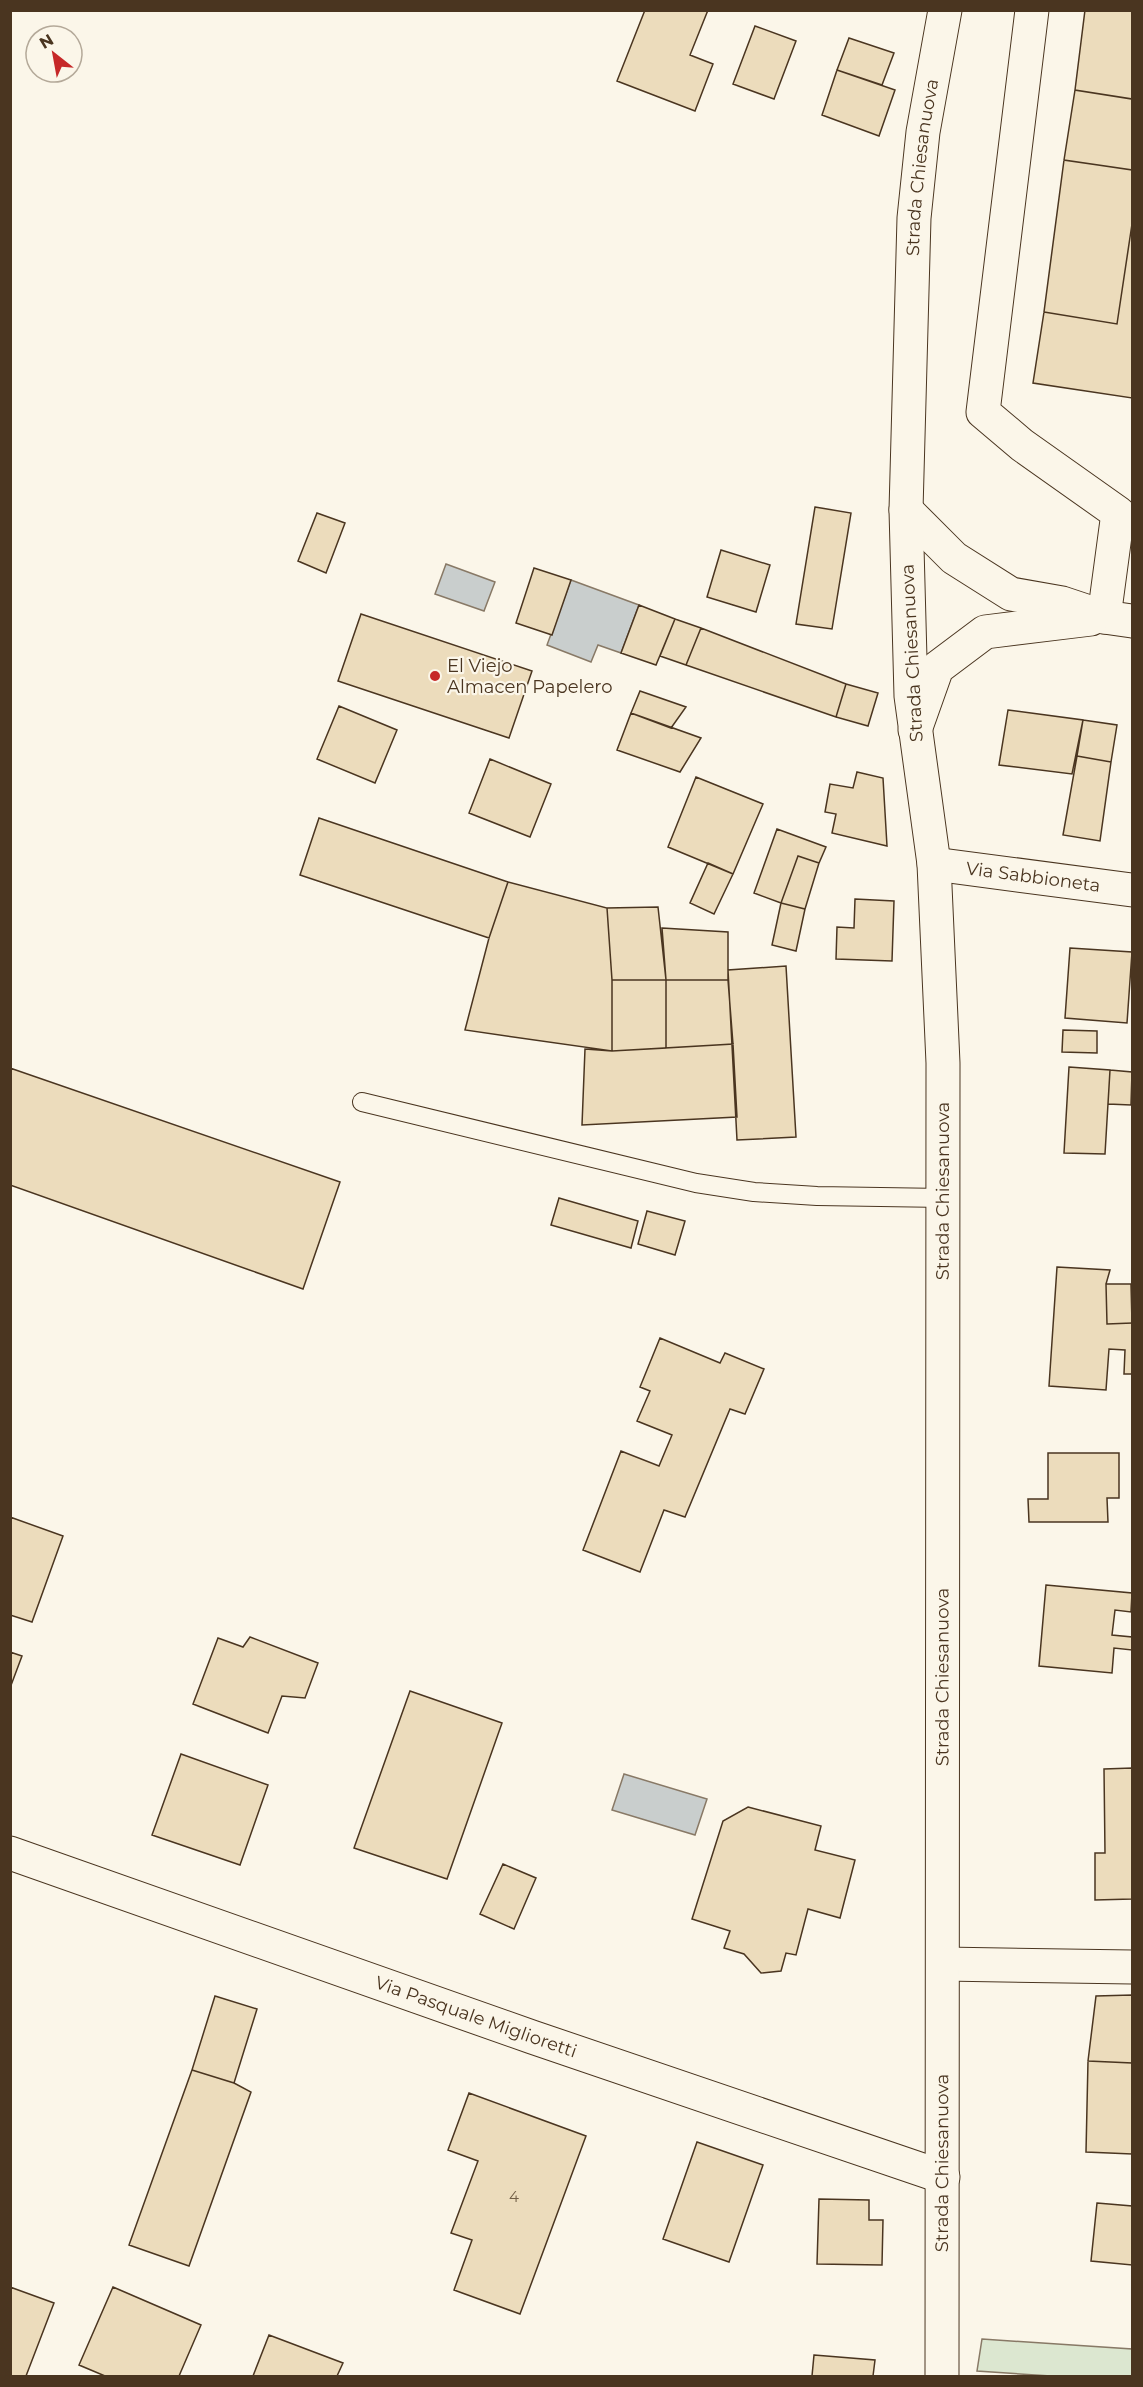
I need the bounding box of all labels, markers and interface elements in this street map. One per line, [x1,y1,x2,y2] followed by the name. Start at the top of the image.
[24,24,84,84] north arrow
[36,30,57,53] text: N
[902,77,943,256] street label: Strada Chiesanuova
[896,563,928,743] street label: Strada Chiesanuova
[447,655,613,698] place label: El Viejo Almacen Papelero
[428,669,442,683] marker: El Viejo Almacen Papelero
[965,857,1102,897] street label: Via Sabbioneta
[932,1102,954,1280] street label: Strada Chiesanuova
[931,1588,954,1766] street label: Strada Chiesanuova
[372,1972,580,2062] street label: Via Pasquale Miglioretti
[931,2074,953,2252] street label: Strada Chiesanuova
[509,2187,519,2206] house number: 4

